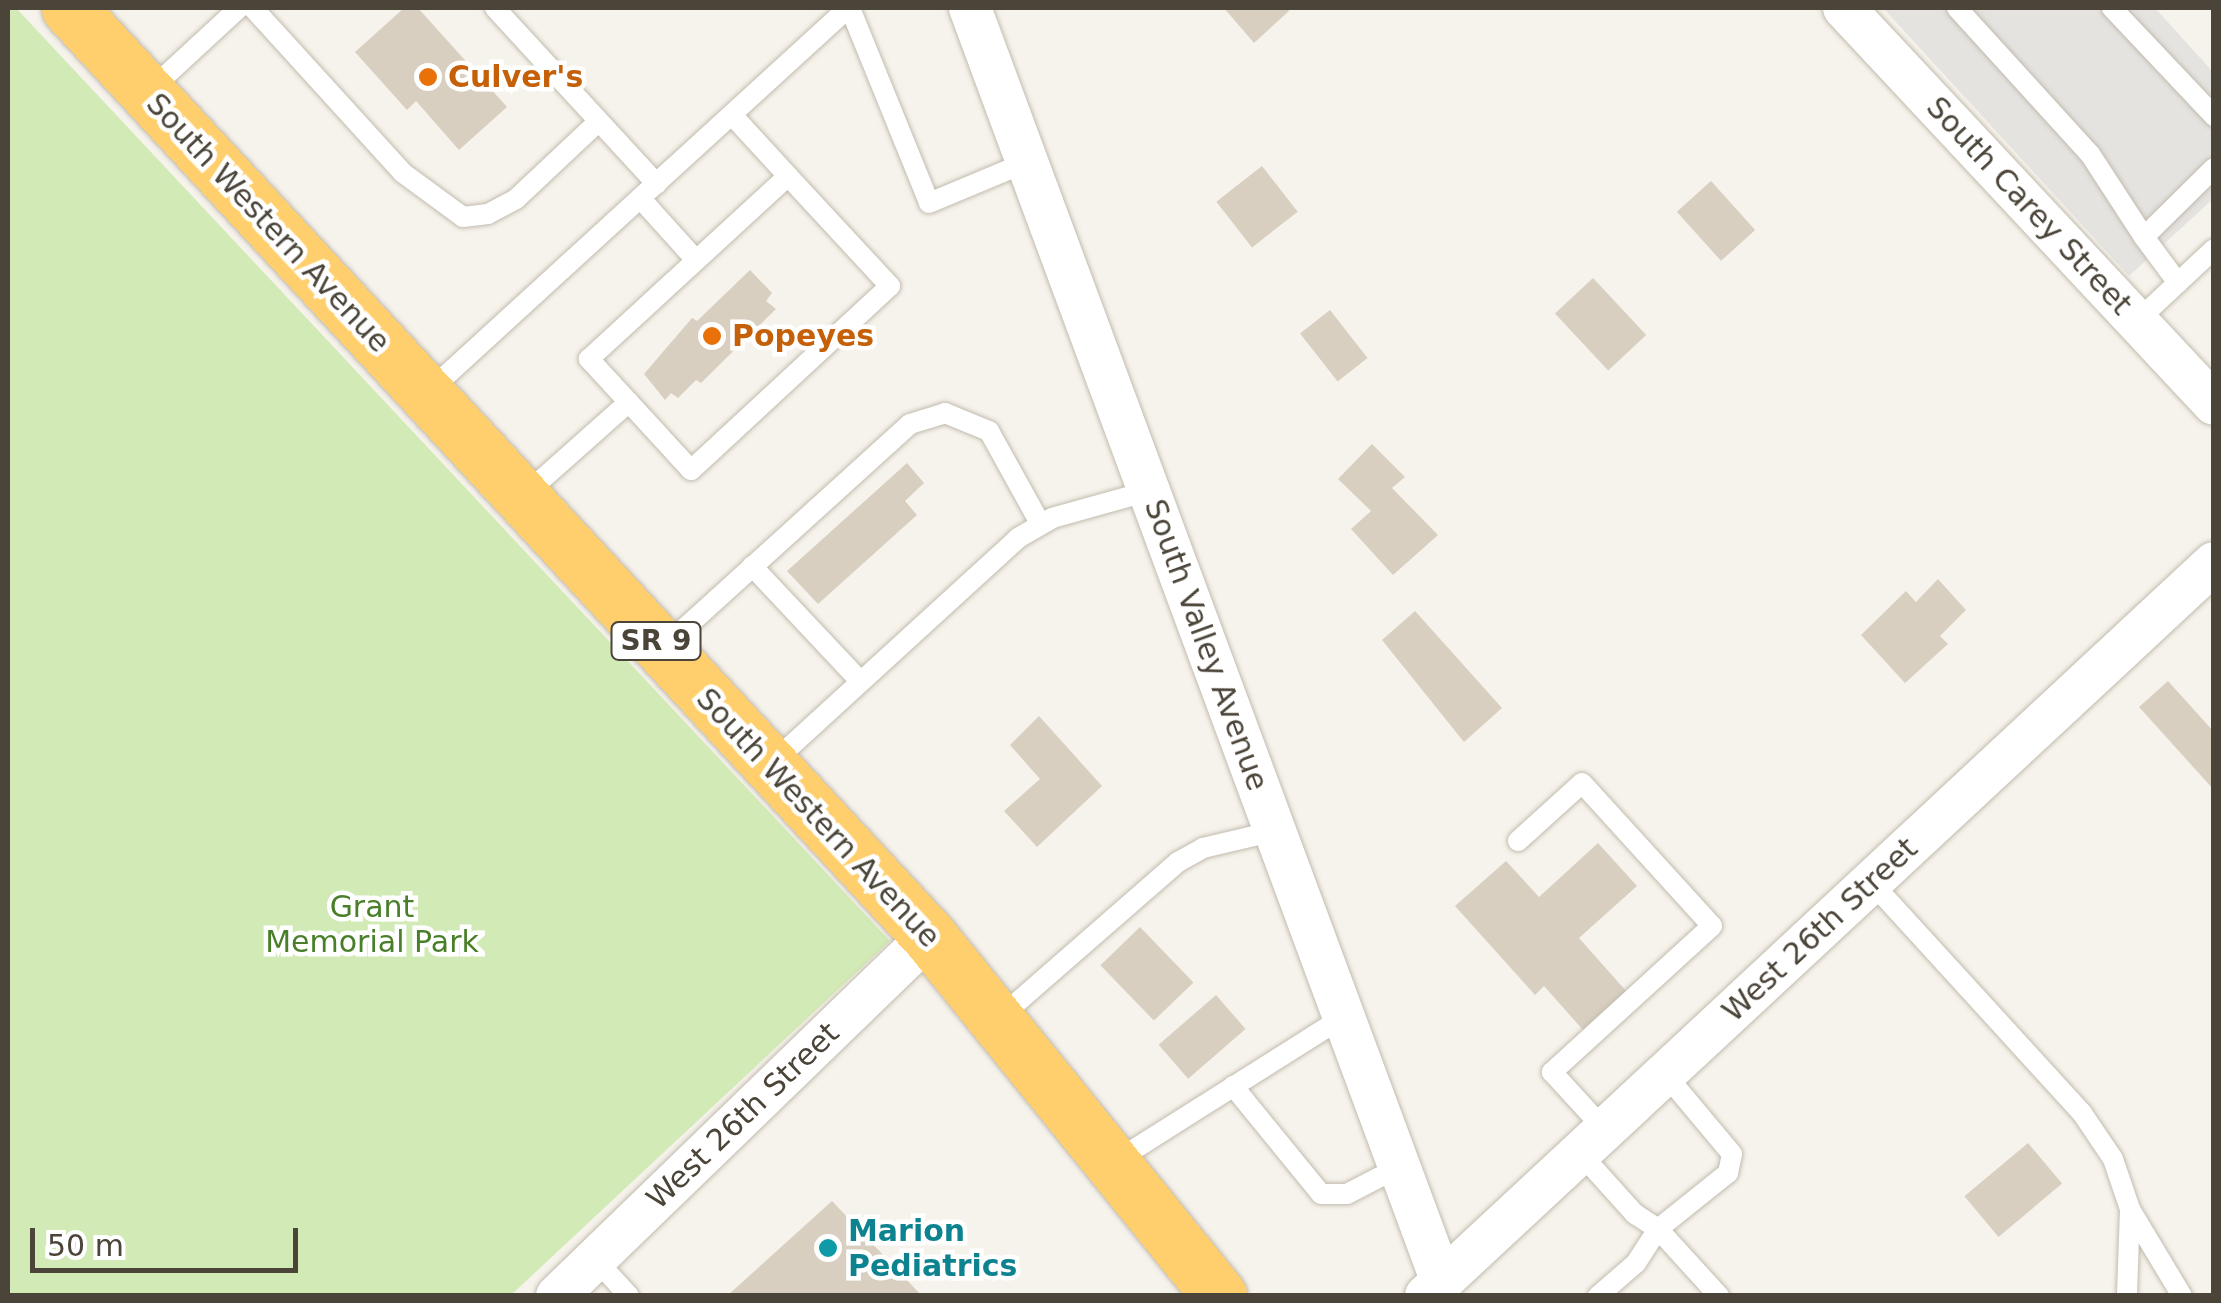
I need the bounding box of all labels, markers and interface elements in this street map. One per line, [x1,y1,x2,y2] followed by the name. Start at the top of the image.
[448,59,583,95] place label: Culver's
[417,66,439,88] marker: Culver's
[139,86,397,360] street label: South Western Avenue
[1919,90,2139,322] street label: South Carey Street
[732,318,874,354] place label: Popeyes
[701,325,723,347] marker: Popeyes
[1137,495,1275,795] street label: South Valley Avenue
[608,618,704,664] road number: SR 9
[689,681,947,955] street label: South Western Avenue
[1715,831,1925,1029] street label: West 26th Street
[265,889,479,960] park label: Grant Memorial Park
[640,1015,846,1217] street label: West 26th Street
[35,1208,302,1270] scale bar
[848,1213,1017,1284] place label: Marion Pediatrics
[47,1228,124,1263] text: 50 m
[817,1237,839,1259] marker: Marion Pediatrics

